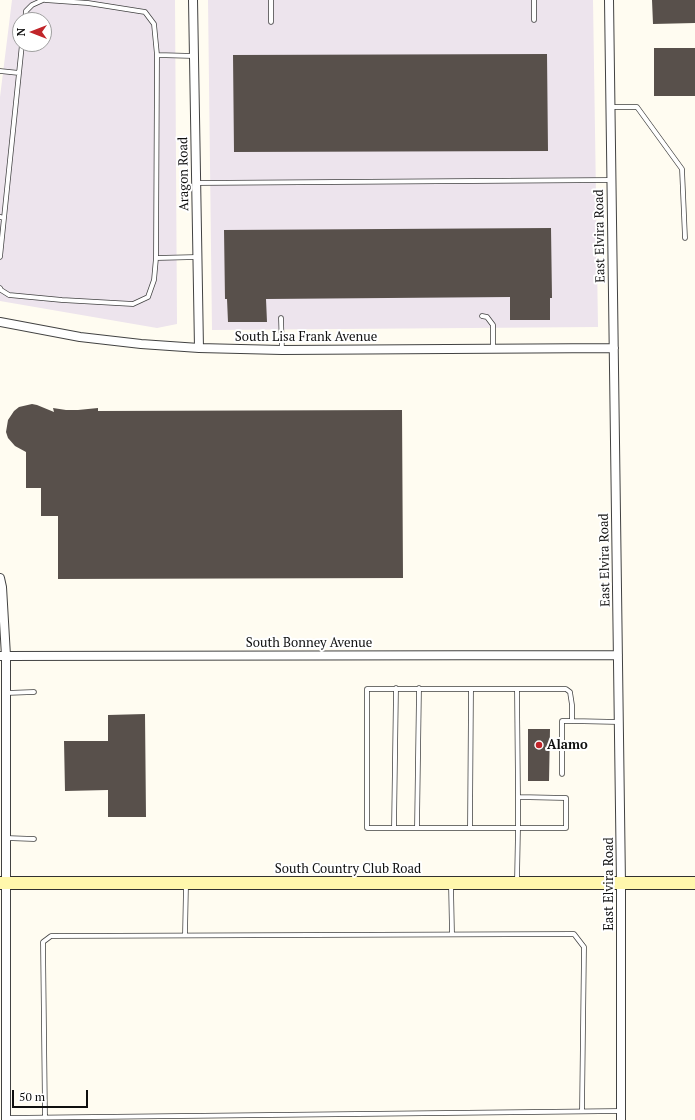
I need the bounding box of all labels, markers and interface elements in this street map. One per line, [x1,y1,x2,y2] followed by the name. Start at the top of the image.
[12,12,52,52] north arrow
[14,28,28,36] text: N
[176,137,192,211] street label: Aragon Road
[591,189,609,283] street label: East Elvira Road
[235,329,377,345] street label: South Lisa Frank Avenue
[596,513,614,607] street label: East Elvira Road
[246,635,372,651] street label: South Bonney Avenue
[547,737,588,753] place label: Alamo
[534,740,544,750] marker: Alamo
[601,837,617,931] street label: East Elvira Road
[275,861,421,877] street label: South Country Club Road
[14,1082,90,1108] scale bar
[19,1089,45,1104] text: 50 m

